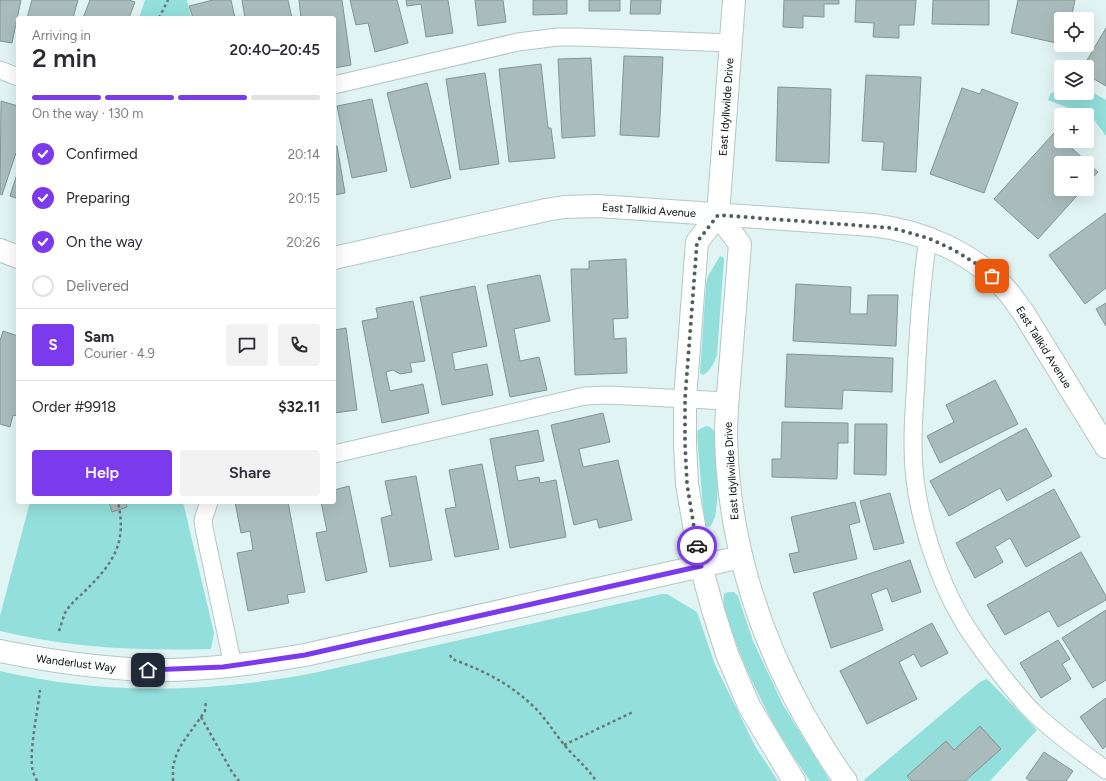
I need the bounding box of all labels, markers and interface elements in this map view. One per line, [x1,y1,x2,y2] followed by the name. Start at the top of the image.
[1054,12,1094,196] map controls
[1054,12,1094,52] button: locate
[32,28,91,43] text: Arriving in
[230,41,320,59] text: 20:40–20:45
[32,42,97,74] text: 2 min
[717,58,736,157] street label: East Idyllwilde Drive
[1054,60,1094,100] button: layers
[32,106,143,121] text: On the way · 130 m
[1054,108,1094,148] button: +
[32,143,54,165] icon: check
[66,145,138,163] text: Confirmed
[288,147,320,162] text: 20:14
[1054,156,1094,196] button: −
[32,187,54,209] icon: check
[66,189,130,207] text: Preparing
[288,191,320,206] text: 20:15
[602,201,696,220] street label: East Tallkid Avenue
[32,231,54,253] icon: check
[66,233,143,251] text: On the way
[286,235,320,250] text: 20:26
[975,259,1009,293] pin
[981,265,1003,287] icon: bag
[66,277,129,295] text: Delivered
[1013,304,1074,391] street label: East Tallkid Avenue
[226,324,268,366] button: chat
[278,324,320,366] button: phone
[84,328,114,346] text: Sam
[48,336,58,354] text: S
[84,346,155,361] text: Courier · 4.9
[32,398,116,416] text: Order #9918
[278,398,320,416] text: $32.11
[722,421,741,520] street label: East Idyllwilde Drive
[32,450,172,496] button: Help
[180,450,320,496] button: Share
[677,526,717,566] courier
[686,535,708,557] icon: car
[35,652,117,675] street label: Wanderlust Way
[131,653,165,687] pin
[137,659,159,681] icon: home

